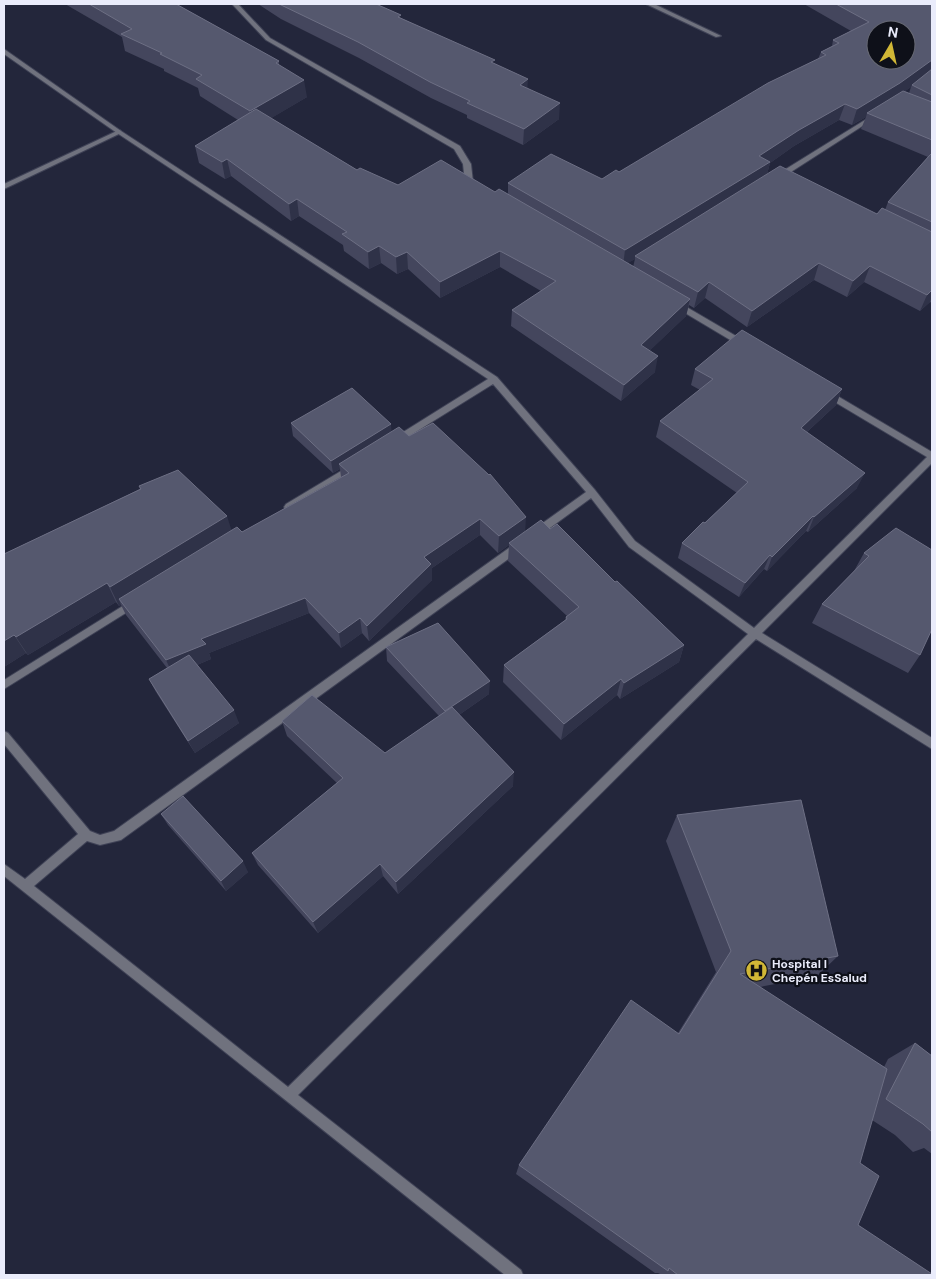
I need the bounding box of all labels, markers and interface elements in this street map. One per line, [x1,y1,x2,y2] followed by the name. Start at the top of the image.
[866,20,916,70] north arrow
[887,22,899,42] text: N
[772,956,867,986] place label: Hospital I Chepén EsSalud
[744,959,768,983] hospital icon: Hospital I Chepén EsSalud

